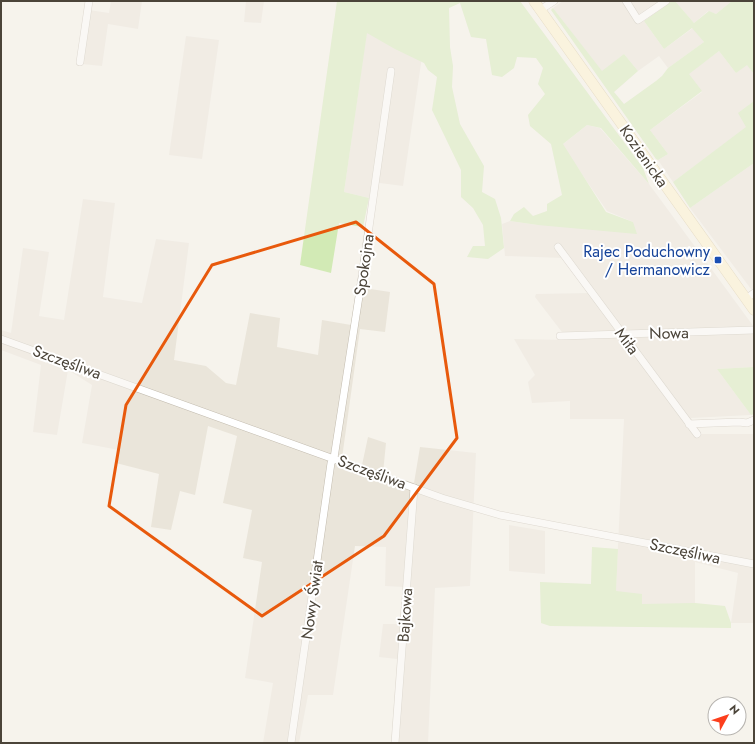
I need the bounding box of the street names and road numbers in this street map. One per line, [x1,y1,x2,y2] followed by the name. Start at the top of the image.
[614,120,674,192] street label: Kozienicka
[348,233,380,297] street label: Spokojna
[649,321,689,345] street label: Nowa
[609,323,645,359] street label: Miła
[29,339,105,385] street label: Szczęśliwa
[334,449,410,495] street label: Szczęśliwa
[648,532,722,570] street label: Szczęśliwa
[295,559,329,641] street label: Nowy Świat
[392,587,418,643] street label: Bajkowa

